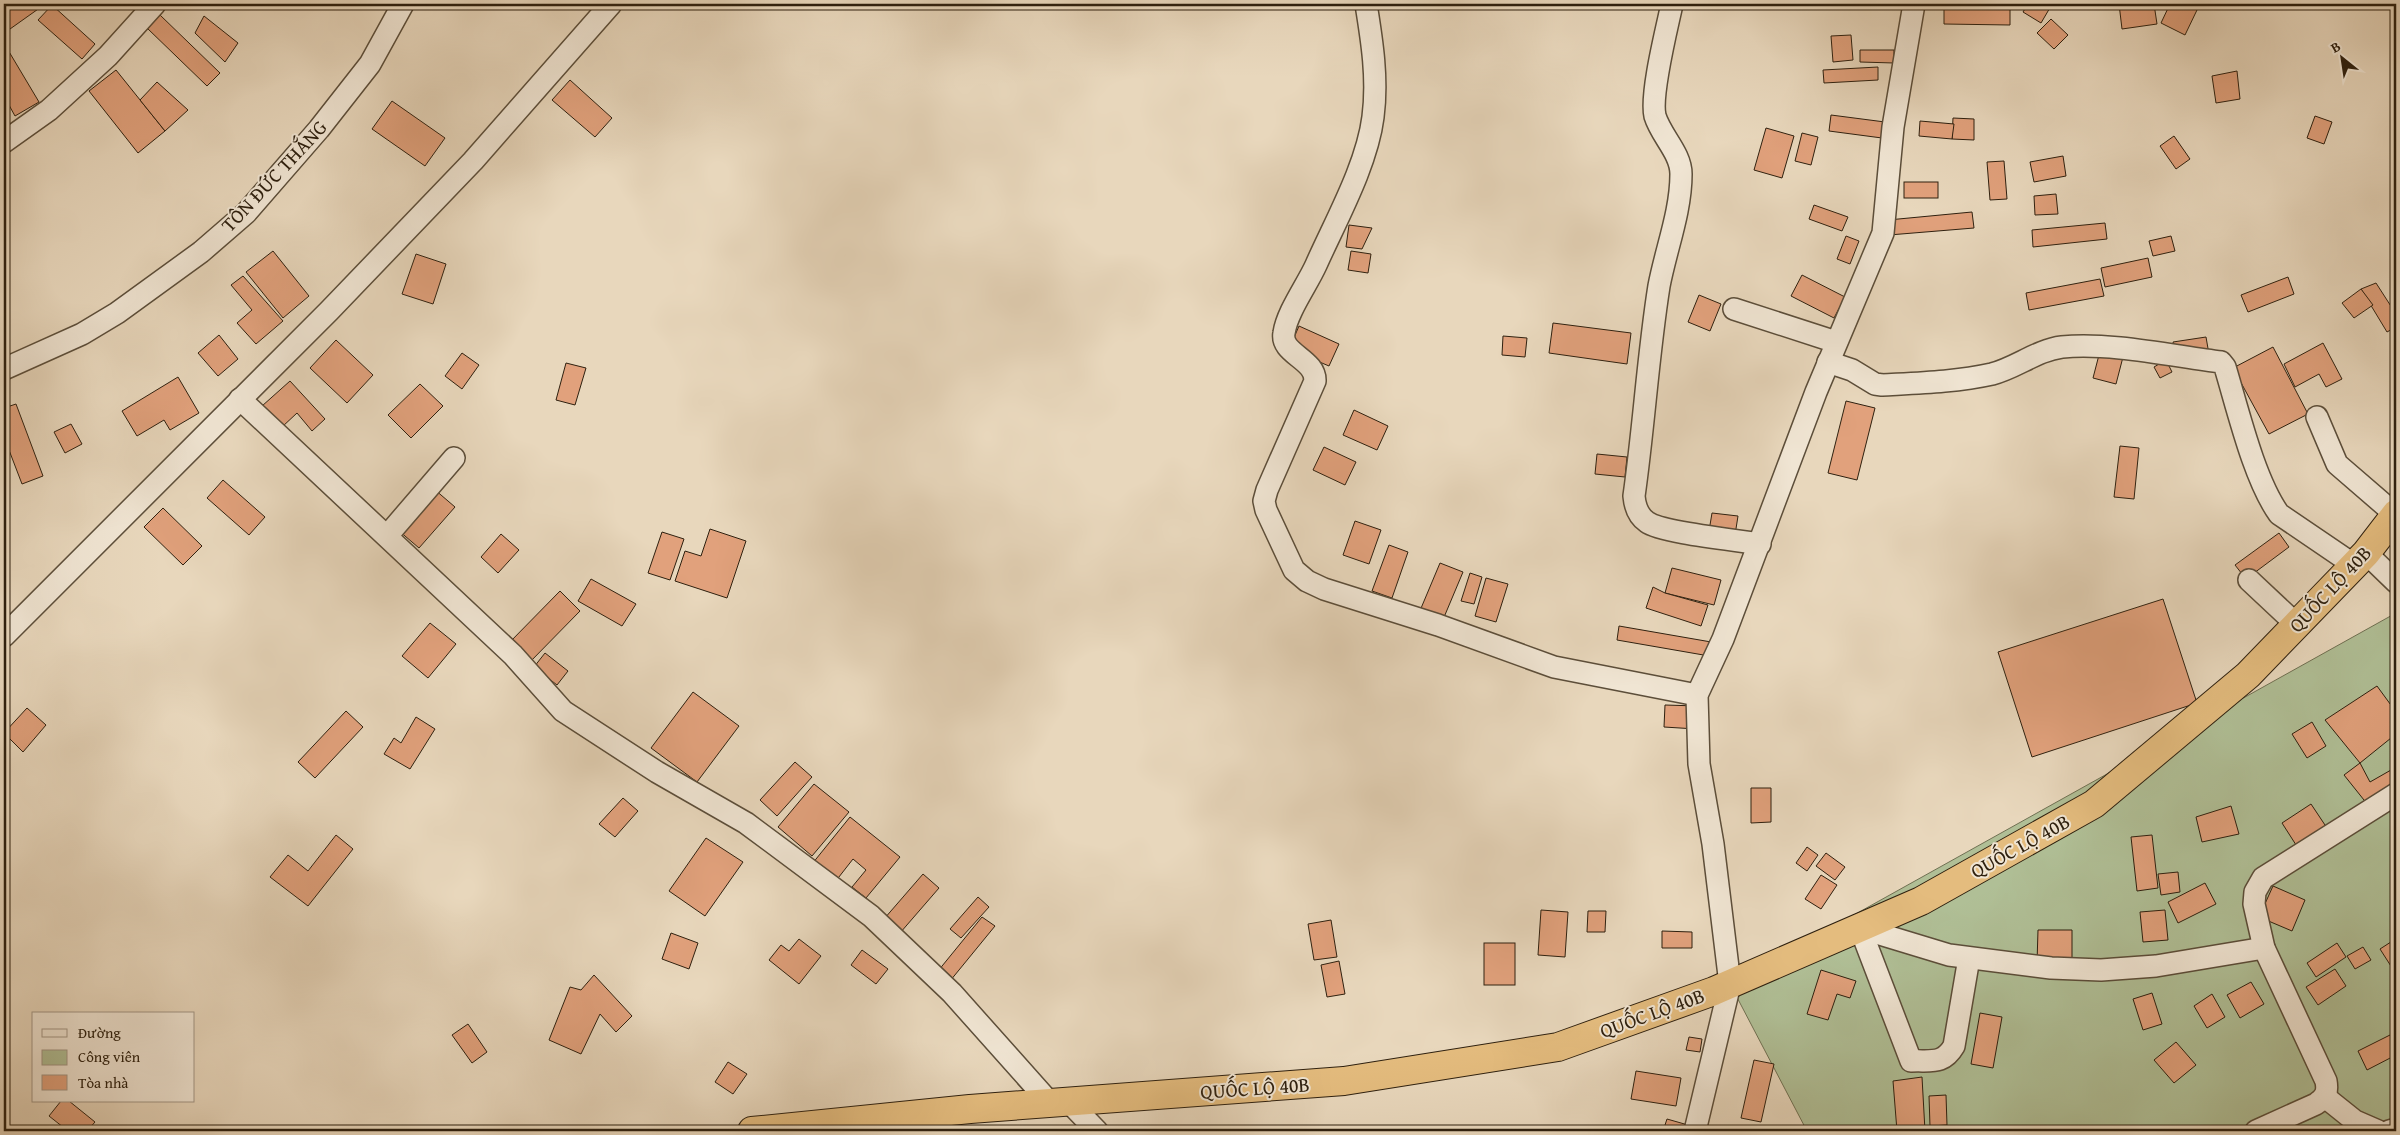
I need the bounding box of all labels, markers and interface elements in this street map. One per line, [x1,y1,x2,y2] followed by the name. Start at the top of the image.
[2318,32,2368,82] north arrow
[2327,36,2344,58] text: B
[214,113,333,238] street label: TÔN ĐỨC THẮNG
[2281,538,2378,639] street label: QUỐC LỘ 40B
[1964,805,2075,885] street label: QUỐC LỘ 40B
[1595,979,1708,1045] street label: QUỐC LỘ 40B
[32,1012,195,1102] legend
[78,1022,121,1043] text: Đường
[78,1046,141,1067] text: Công viên
[1199,1068,1311,1106] street label: QUỐC LỘ 40B
[78,1072,128,1093] text: Tòa nhà

